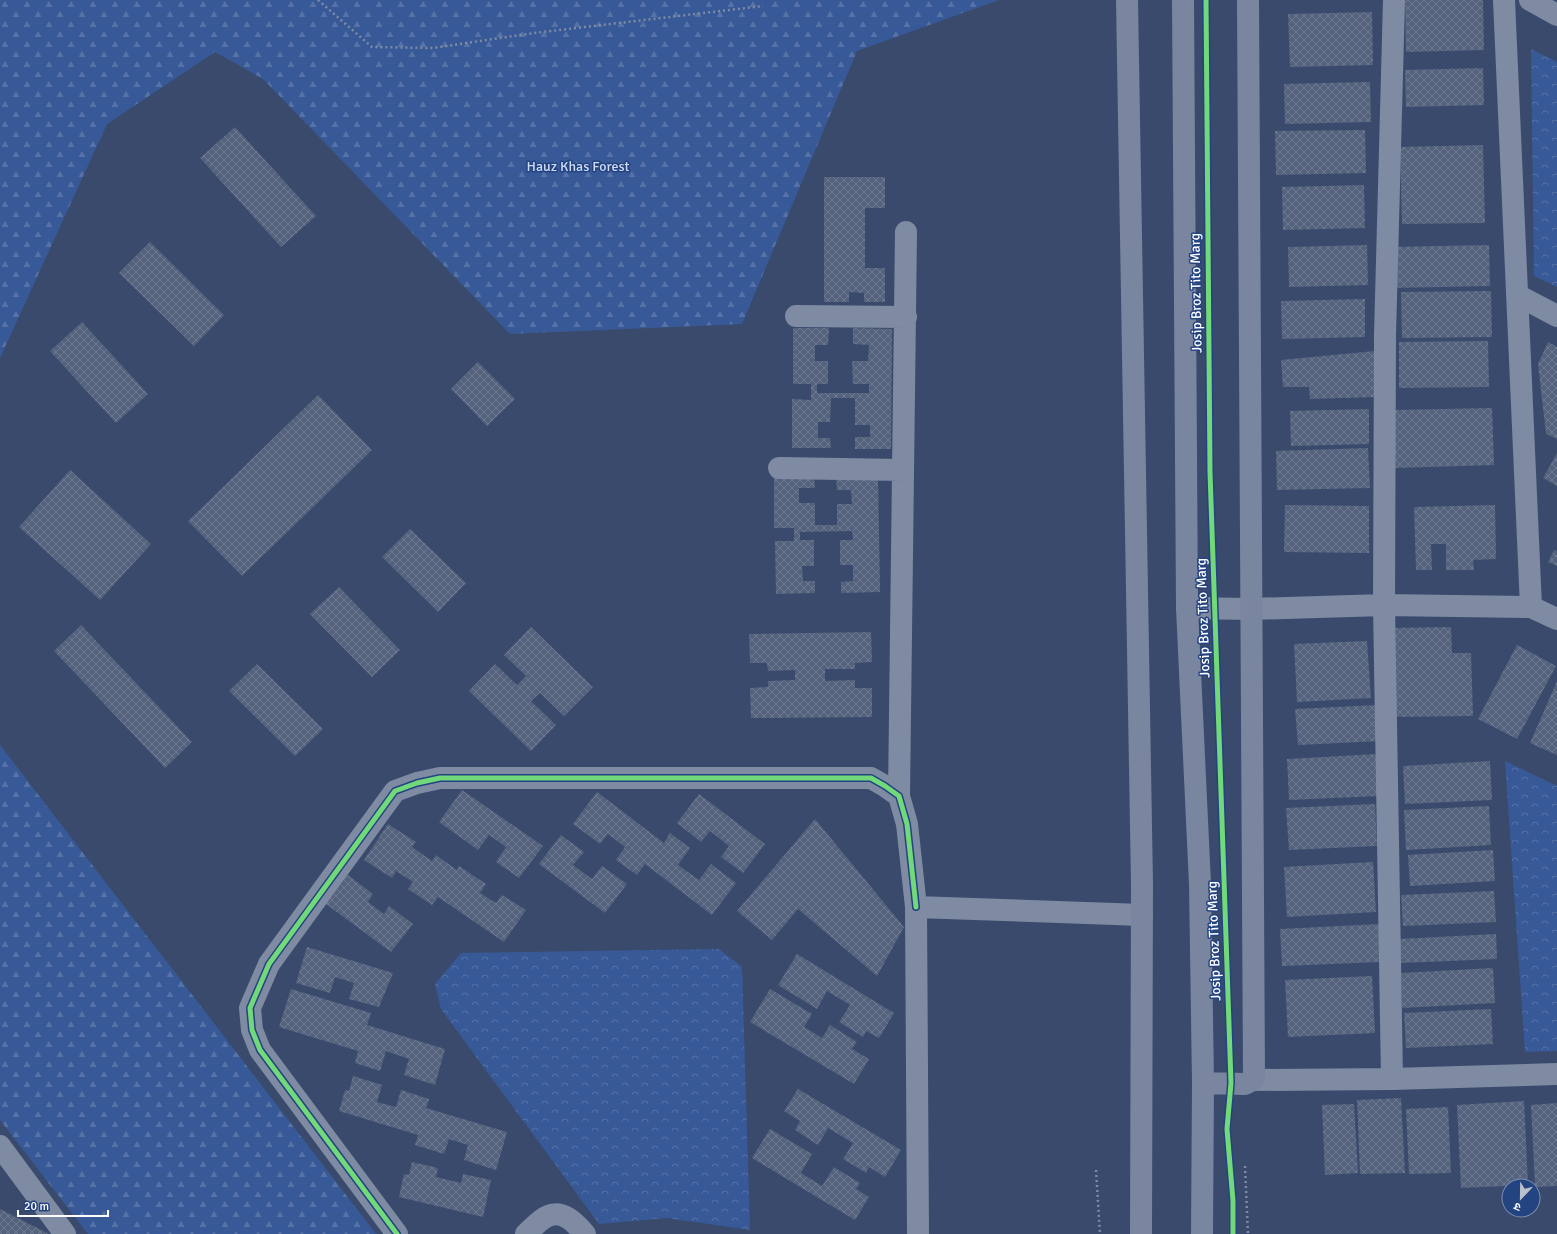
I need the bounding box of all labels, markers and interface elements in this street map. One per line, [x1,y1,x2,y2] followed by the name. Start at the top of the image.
[527,158,630,175] park label: Hauz Khas Forest
[1186,233,1206,353] street label: Josip Broz Tito Marg
[1192,558,1214,678] street label: Josip Broz Tito Marg
[1203,881,1225,1001] street label: Josip Broz Tito Marg
[1501,1178,1541,1218] north arrow
[18,1192,108,1218] scale bar
[24,1199,49,1214] text: 20 m
[1512,1199,1523,1214] text: उ

